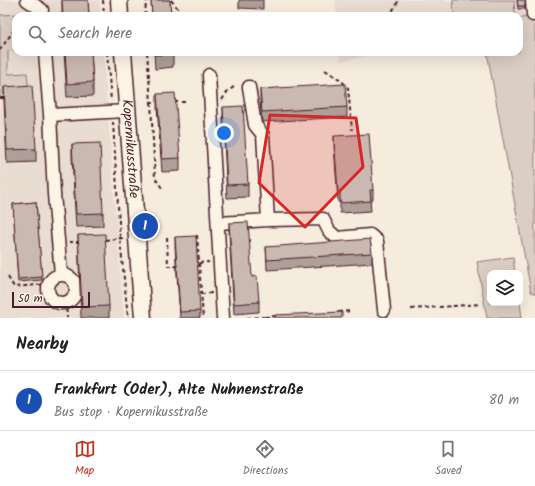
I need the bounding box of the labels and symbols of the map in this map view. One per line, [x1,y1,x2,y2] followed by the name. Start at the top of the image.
[116,98,145,200] street label: Kopernikusstraße
[214,123,234,143] your location
[132,211,158,241] pin: 1
[12,290,90,309] scale bar

